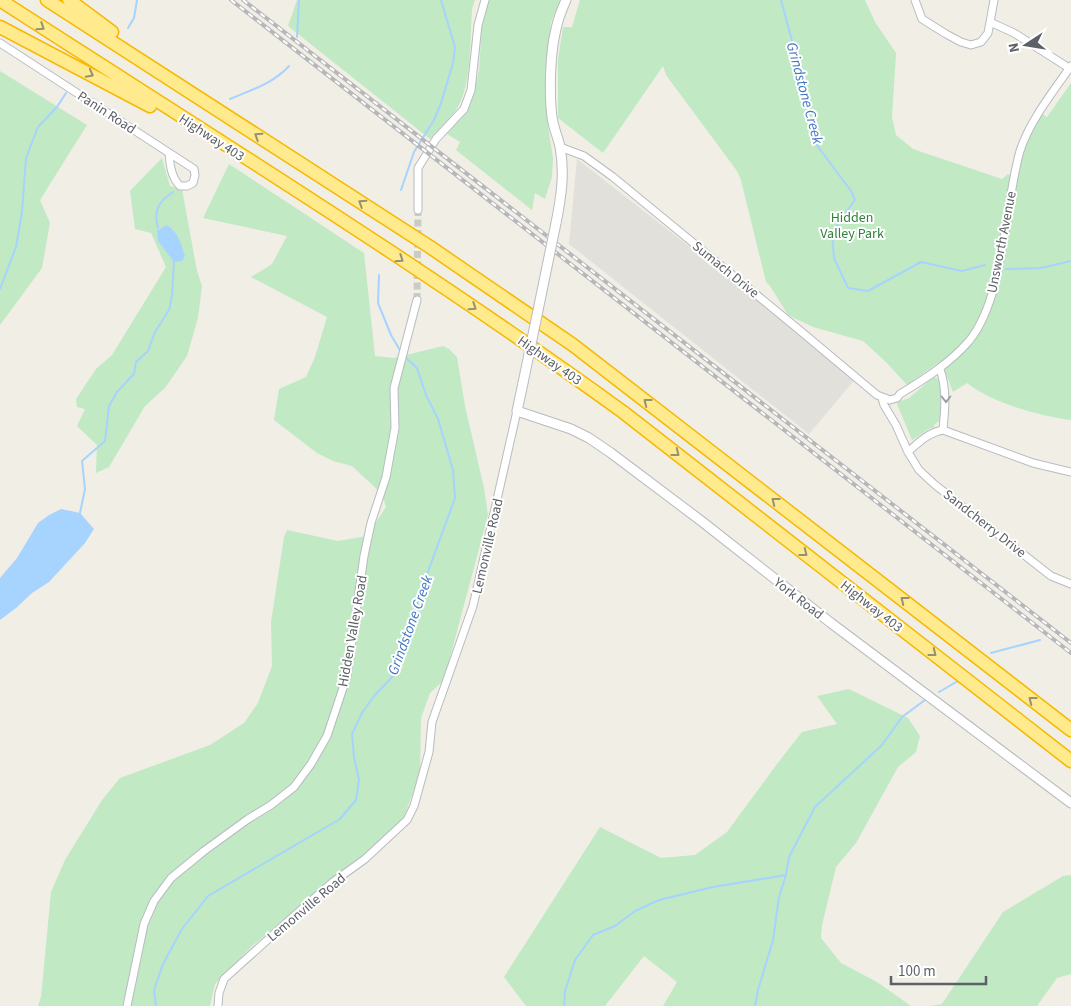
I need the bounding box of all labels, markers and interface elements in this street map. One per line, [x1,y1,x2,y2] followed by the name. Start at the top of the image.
[36,20,45,30] one-way arrow
[1001,20,1051,70] north arrow
[781,40,828,147] water label: Grindstone Creek
[1004,41,1025,54] text: N
[85,68,94,78] one-way arrow
[73,86,140,139] street label: Panin Road
[175,109,248,167] street label: Highway 403
[255,133,264,142] one-way arrow
[982,190,1022,295] street label: Unsworth Avenue
[358,200,367,209] one-way arrow
[820,208,884,244] park label: Hidden Valley Park
[688,237,763,303] street label: Sumach Drive
[394,253,403,262] one-way arrow
[468,301,477,311] one-way arrow
[513,331,586,390] street label: Highway 403
[940,395,951,403] one-way arrow
[644,399,653,407] one-way arrow
[670,448,679,456] one-way arrow
[939,485,1030,563] street label: Sandcherry Drive
[467,497,509,596] street label: Lemonville Road
[771,498,781,507] one-way arrow
[798,547,808,556] one-way arrow
[383,572,439,678] water label: Grindstone Creek
[768,572,828,625] street label: York Road
[333,574,373,689] street label: Hidden Valley Road
[836,576,907,638] street label: Highway 403
[901,598,910,606] one-way arrow
[927,647,936,656] one-way arrow
[1029,697,1038,705] one-way arrow
[263,869,350,947] street label: Lemonville Road
[891,954,986,986] scale bar
[898,961,936,982] text: 100 m

